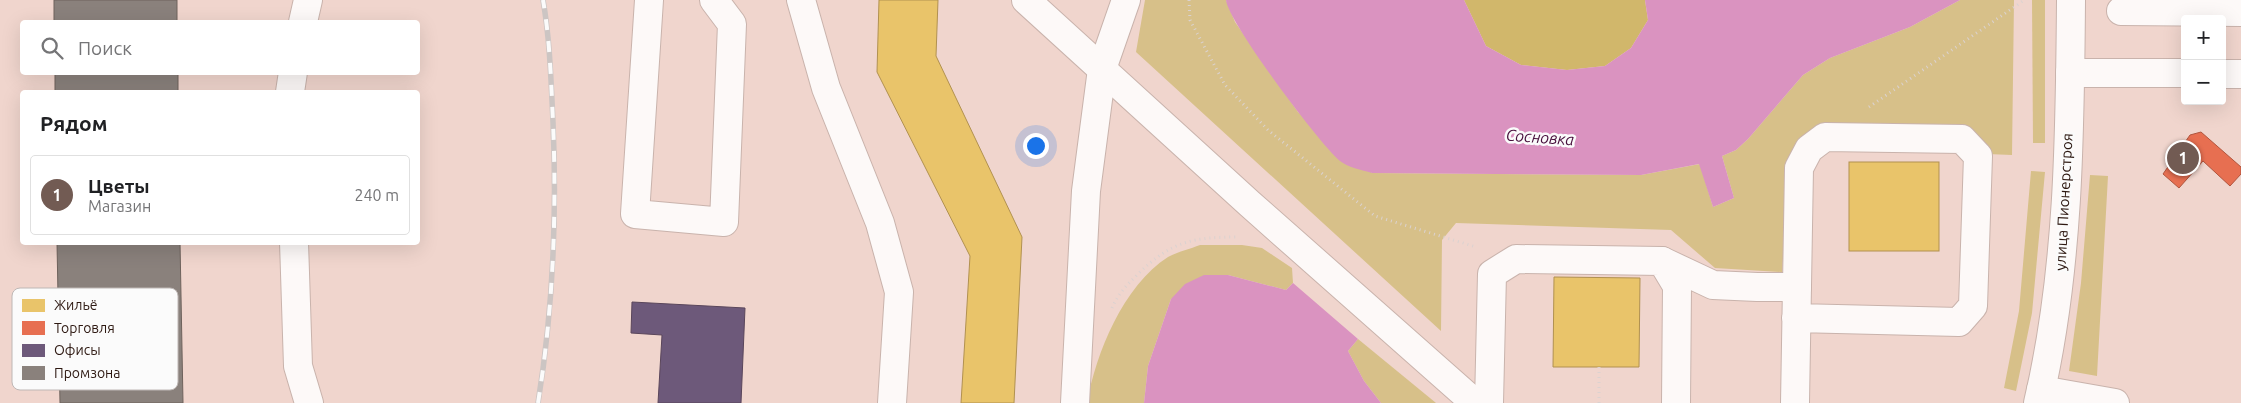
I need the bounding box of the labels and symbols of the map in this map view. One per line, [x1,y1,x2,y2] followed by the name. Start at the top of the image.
[1505,126,1575,148] water label: Сосновка
[1023,133,1049,159] your location
[2051,133,2076,271] street label: улица Пионерстроя
[2167,139,2199,177] pin: 1
[12,288,178,390] legend
[54,297,98,313] text: Жильё
[54,320,115,336] text: Торговля
[54,342,101,358] text: Офисы
[54,365,121,381] text: Промзона

